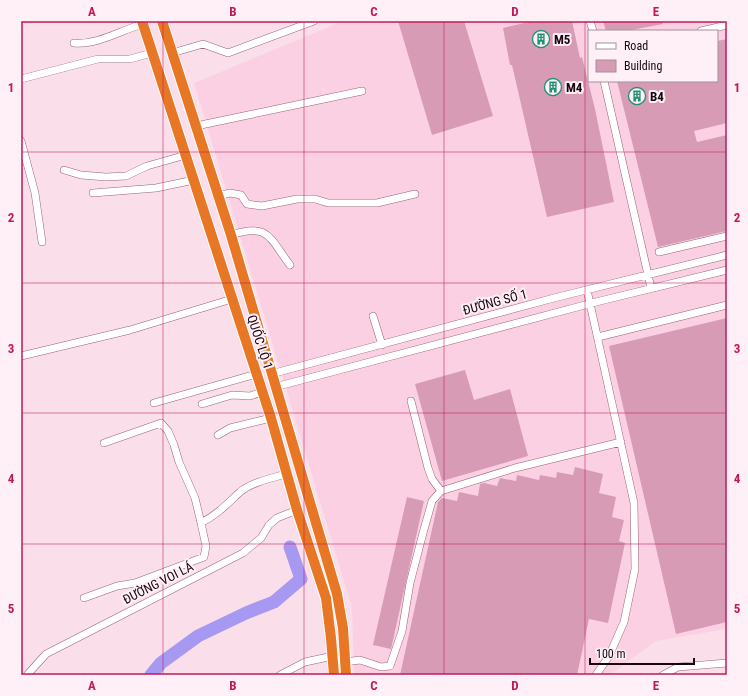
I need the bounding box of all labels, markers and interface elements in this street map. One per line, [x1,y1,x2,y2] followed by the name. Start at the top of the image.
[88,4,96,19] text: A
[229,4,237,19] text: B
[370,4,378,19] text: C
[511,4,519,19] text: D
[653,4,660,19] text: E
[531,29,551,49] building icon: M5
[588,30,718,82] legend
[554,32,571,47] place label: M5
[624,39,648,53] text: Road
[624,59,662,73] text: Building
[543,77,563,97] building icon: M4
[8,80,14,95] text: 1
[566,80,583,95] place label: M4
[734,80,740,95] text: 1
[627,86,647,106] building icon: B4
[650,89,664,104] place label: B4
[8,210,15,225] text: 2
[734,210,741,225] text: 2
[461,285,529,318] street label: ĐƯỜNG SỐ 1
[244,313,277,371] street label: QUỐC LỘ 1
[8,341,14,356] text: 3
[734,341,740,356] text: 3
[8,471,15,486] text: 4
[734,471,741,486] text: 4
[120,559,196,607] street label: ĐƯỜNG VOI LÁ
[8,601,15,616] text: 5
[734,601,741,616] text: 5
[590,640,694,666] scale bar
[596,647,626,661] text: 100 m
[88,678,96,693] text: A
[229,678,237,693] text: B
[370,678,378,693] text: C
[511,678,519,693] text: D
[653,678,660,693] text: E

